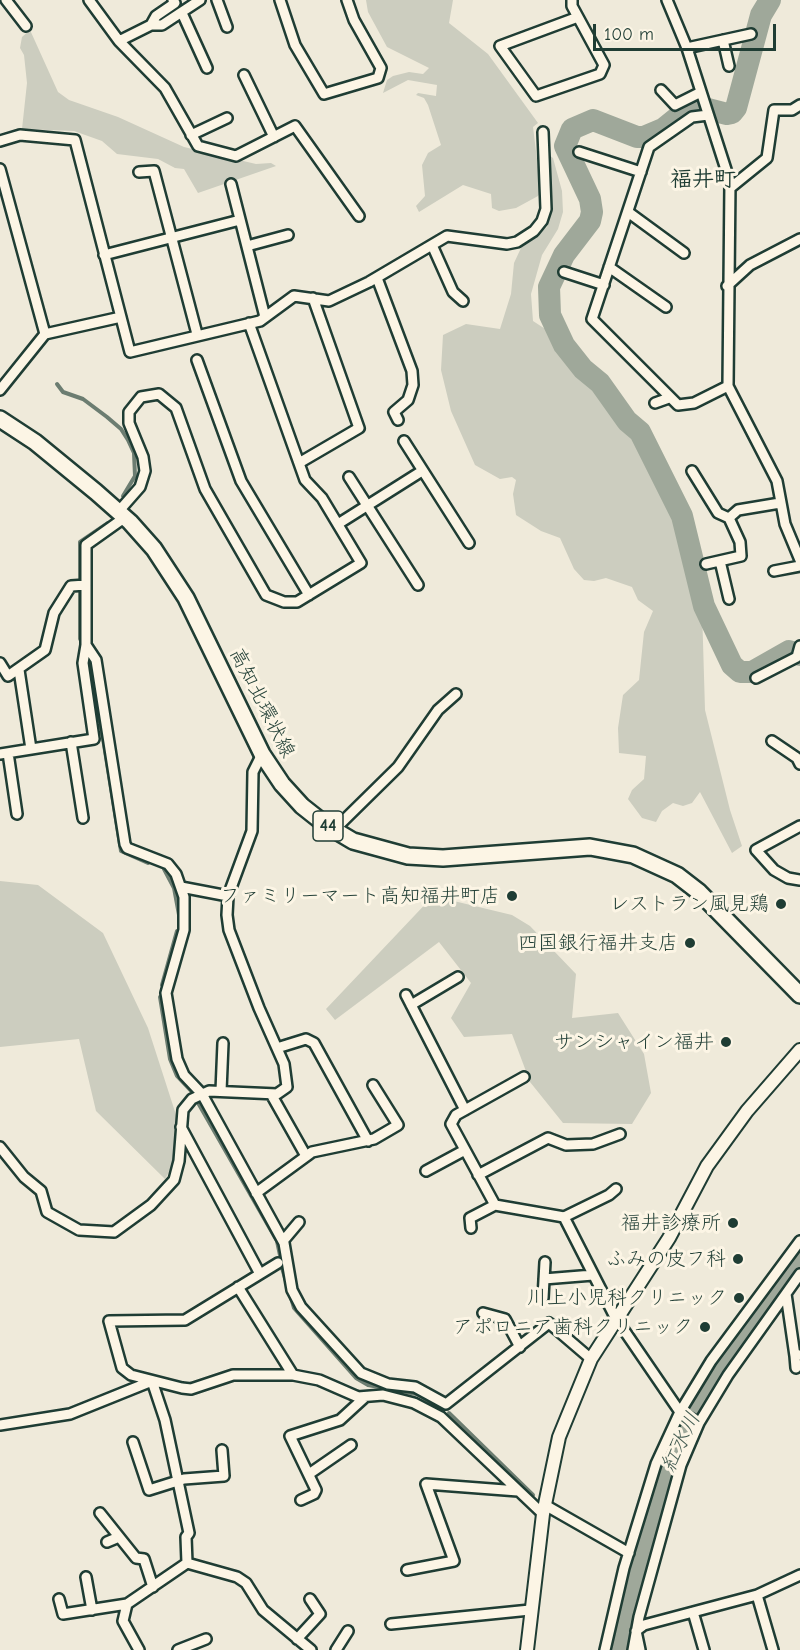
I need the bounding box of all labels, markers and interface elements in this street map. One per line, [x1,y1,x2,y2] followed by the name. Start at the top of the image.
[596,12,779,50] scale bar
[604,24,654,45] text: 100 m
[670,167,736,193] district label: 福井町
[224,644,300,762] street label: 高知北環状線
[313,811,343,841] road number: 44
[220,884,500,908] place label: ファミリーマート高知福井町店
[505,889,519,903] marker: ファミリーマート高知福井町店
[609,892,769,916] place label: レストラン風見鶏
[774,897,788,911] marker: レストラン風見鶏
[518,931,678,955] place label: 四国銀行福井支店
[683,936,697,950] marker: 四国銀行福井支店
[554,1030,714,1054] place label: サンシャイン福井
[719,1035,733,1049] marker: サンシャイン福井
[621,1211,721,1235] place label: 福井診療所
[726,1216,740,1230] marker: 福井診療所
[606,1247,726,1271] place label: ふみの皮フ科
[731,1252,745,1266] marker: ふみの皮フ科
[527,1286,727,1310] place label: 川上小児科クリニック
[732,1291,746,1305] marker: 川上小児科クリニック
[453,1315,693,1339] place label: アポロニア歯科クリニック
[698,1320,712,1334] marker: アポロニア歯科クリニック
[656,1408,706,1476] water label: 紅水川

